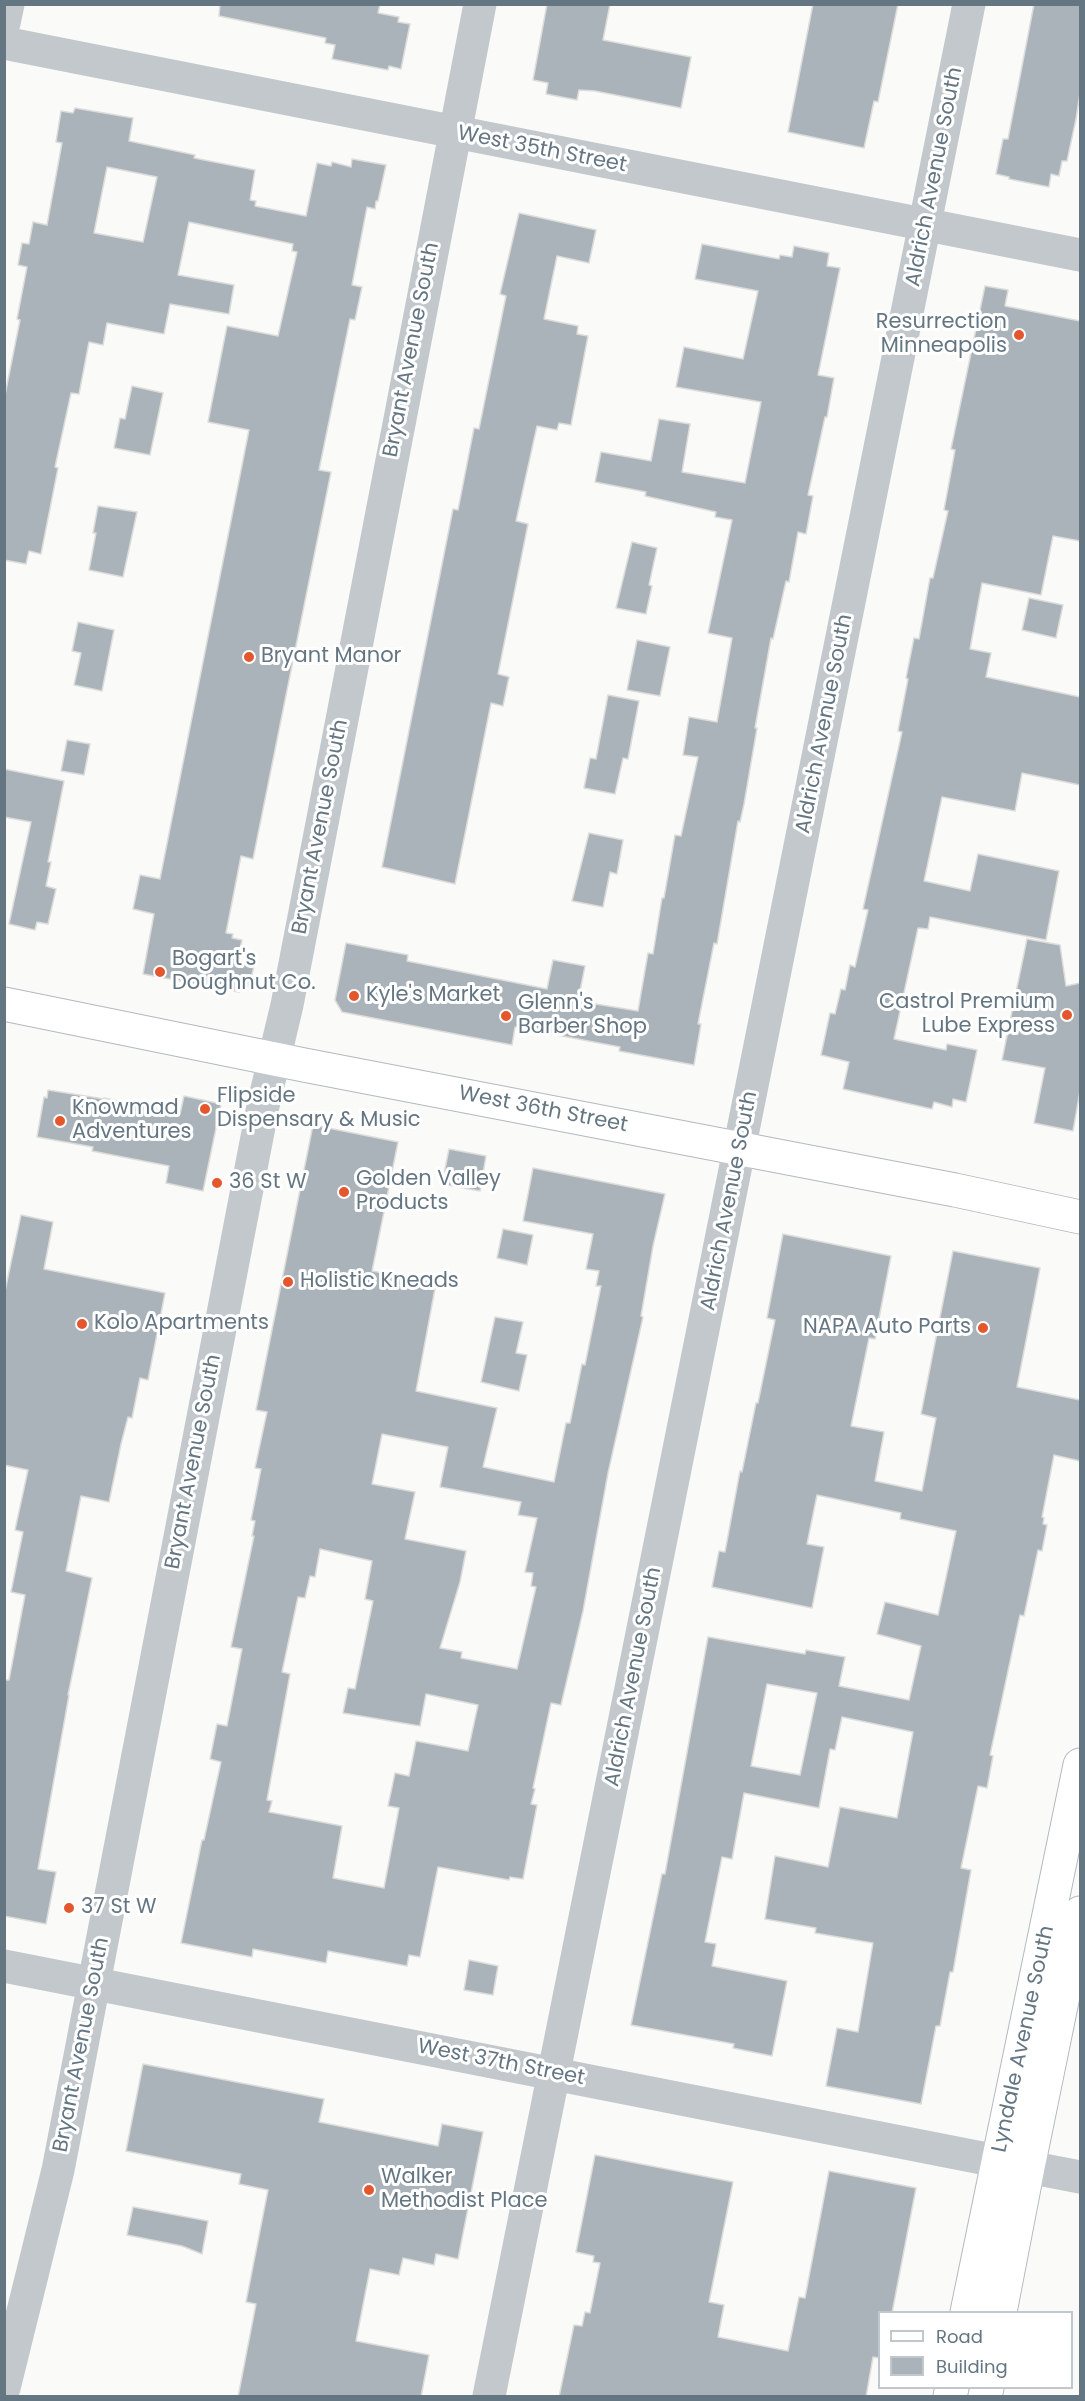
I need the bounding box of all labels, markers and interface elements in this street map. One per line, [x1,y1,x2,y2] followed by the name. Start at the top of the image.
[901,65,969,289] street label: Aldrich Avenue South
[455,121,629,179] street label: West 35th Street
[379,241,445,459] street label: Bryant Avenue South
[876,310,1007,360] place label: Resurrection Minneapolis
[1012,328,1026,342] marker: Resurrection Minneapolis
[791,612,859,836] street label: Aldrich Avenue South
[261,644,401,670] place label: Bryant Manor
[242,650,256,664] marker: Bryant Manor
[288,718,354,936] street label: Bryant Avenue South
[172,947,316,997] place label: Bogart's Doughnut Co.
[153,965,167,979] marker: Bogart's Doughnut Co.
[366,983,500,1009] place label: Kyle's Market
[347,989,361,1003] marker: Kyle's Market
[879,990,1055,1040] place label: Castrol Premium Lube Express
[518,991,647,1041] place label: Glenn's Barber Shop
[1060,1008,1074,1022] marker: Castrol Premium Lube Express
[499,1009,513,1023] marker: Glenn's Barber Shop
[456,1081,630,1139] street label: West 36th Street
[217,1084,421,1134] place label: Flipside Dispensary & Music
[696,1089,764,1313] street label: Aldrich Avenue South
[72,1096,191,1146] place label: Knowmad Adventures
[198,1102,212,1116] marker: Flipside Dispensary & Music
[53,1114,67,1128] marker: Knowmad Adventures
[356,1167,501,1217] place label: Golden Valley Products
[229,1170,306,1196] place label: 36 St W
[210,1176,224,1190] marker: 36 St W
[337,1185,351,1199] marker: Golden Valley Products
[300,1269,459,1295] place label: Holistic Kneads
[281,1275,295,1289] marker: Holistic Kneads
[94,1311,269,1337] place label: Kolo Apartments
[803,1315,971,1341] place label: NAPA Auto Parts
[75,1317,89,1331] marker: Kolo Apartments
[976,1321,990,1335] marker: NAPA Auto Parts
[161,1353,227,1571] street label: Bryant Avenue South
[600,1565,668,1789] street label: Aldrich Avenue South
[81,1895,157,1921] place label: 37 St W
[62,1901,76,1915] marker: 37 St W
[988,1923,1060,2155] street label: Lyndale Avenue South
[49,1936,115,2154] street label: Bryant Avenue South
[415,2034,587,2092] street label: West 37th Street
[381,2165,547,2215] place label: Walker Methodist Place
[362,2183,376,2197] marker: Walker Methodist Place
[878,2311,1073,2389] legend
[936,2324,983,2349] text: Road
[936,2354,1008,2379] text: Building

